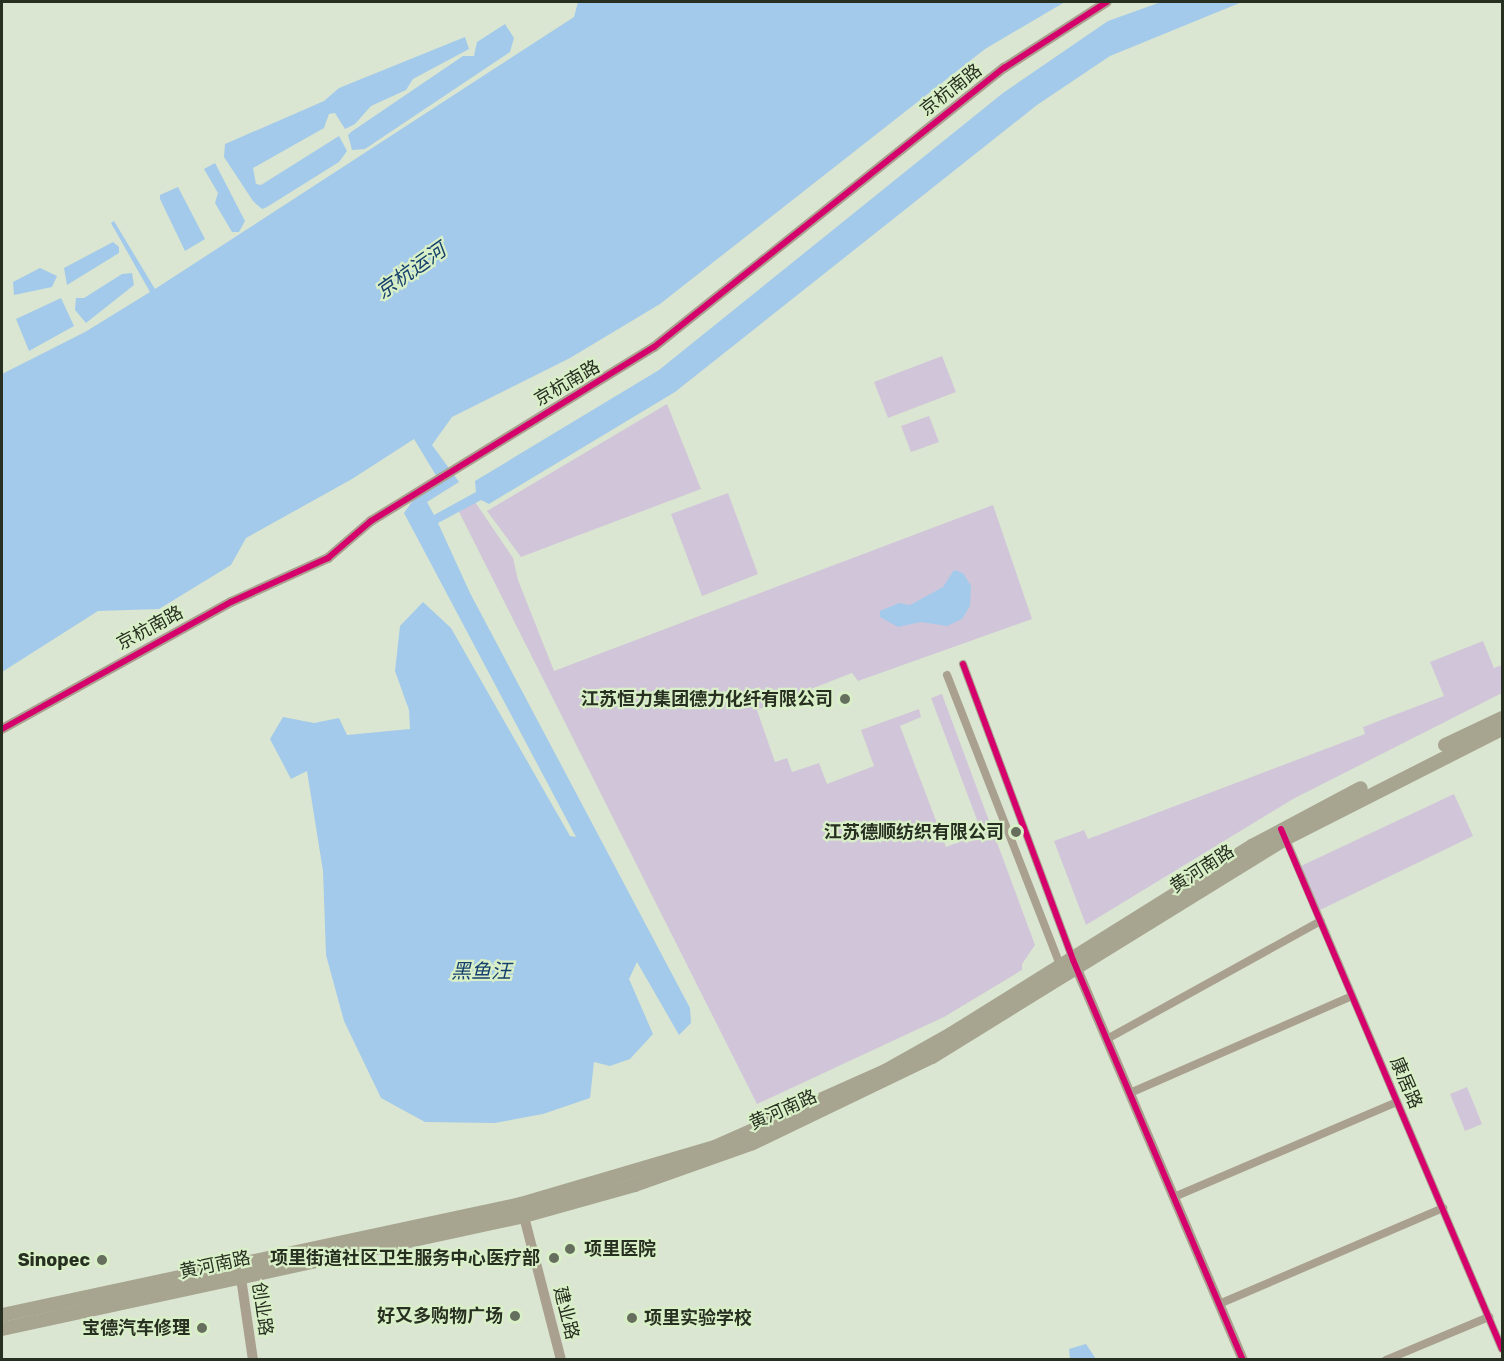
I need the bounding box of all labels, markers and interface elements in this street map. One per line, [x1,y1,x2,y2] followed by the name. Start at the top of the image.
[916,59,986,121] street label: 京杭南路
[371,238,451,304] water label: 京杭运河
[530,356,604,410] street label: 京杭南路
[113,602,187,654] street label: 京杭南路
[581,688,833,710] place label: 江苏恒力集团德力化纤有限公司
[838,692,852,706] marker: 江苏恒力集团德力化纤有限公司
[824,821,1004,843] place label: 江苏德顺纺织有限公司
[1009,825,1023,839] marker: 江苏德顺纺织有限公司
[1166,840,1238,898] street label: 黄河南路
[451,959,511,983] water label: 黑鱼汪
[1386,1054,1426,1112] street label: 康居路
[746,1085,820,1135] street label: 黄河南路
[584,1238,656,1260] place label: 项里医院
[561,1240,579,1258] marker: 项里医院
[178,1247,252,1283] street label: 黄河南路
[270,1247,540,1269] place label: 项里街道社区卫生服务中心医疗部
[18,1249,90,1271] place label: Sinopec
[545,1249,563,1267] marker: 项里街道社区卫生服务中心医疗部
[95,1253,109,1267] marker: Sinopec
[248,1281,276,1337] street label: 创业路
[549,1284,583,1342] street label: 建业路
[377,1305,503,1327] place label: 好又多购物广场
[644,1307,752,1329] place label: 项里实验学校
[508,1309,522,1323] marker: 好又多购物广场
[625,1311,639,1325] marker: 项里实验学校
[82,1317,190,1339] place label: 宝德汽车修理
[195,1321,209,1335] marker: 宝德汽车修理

